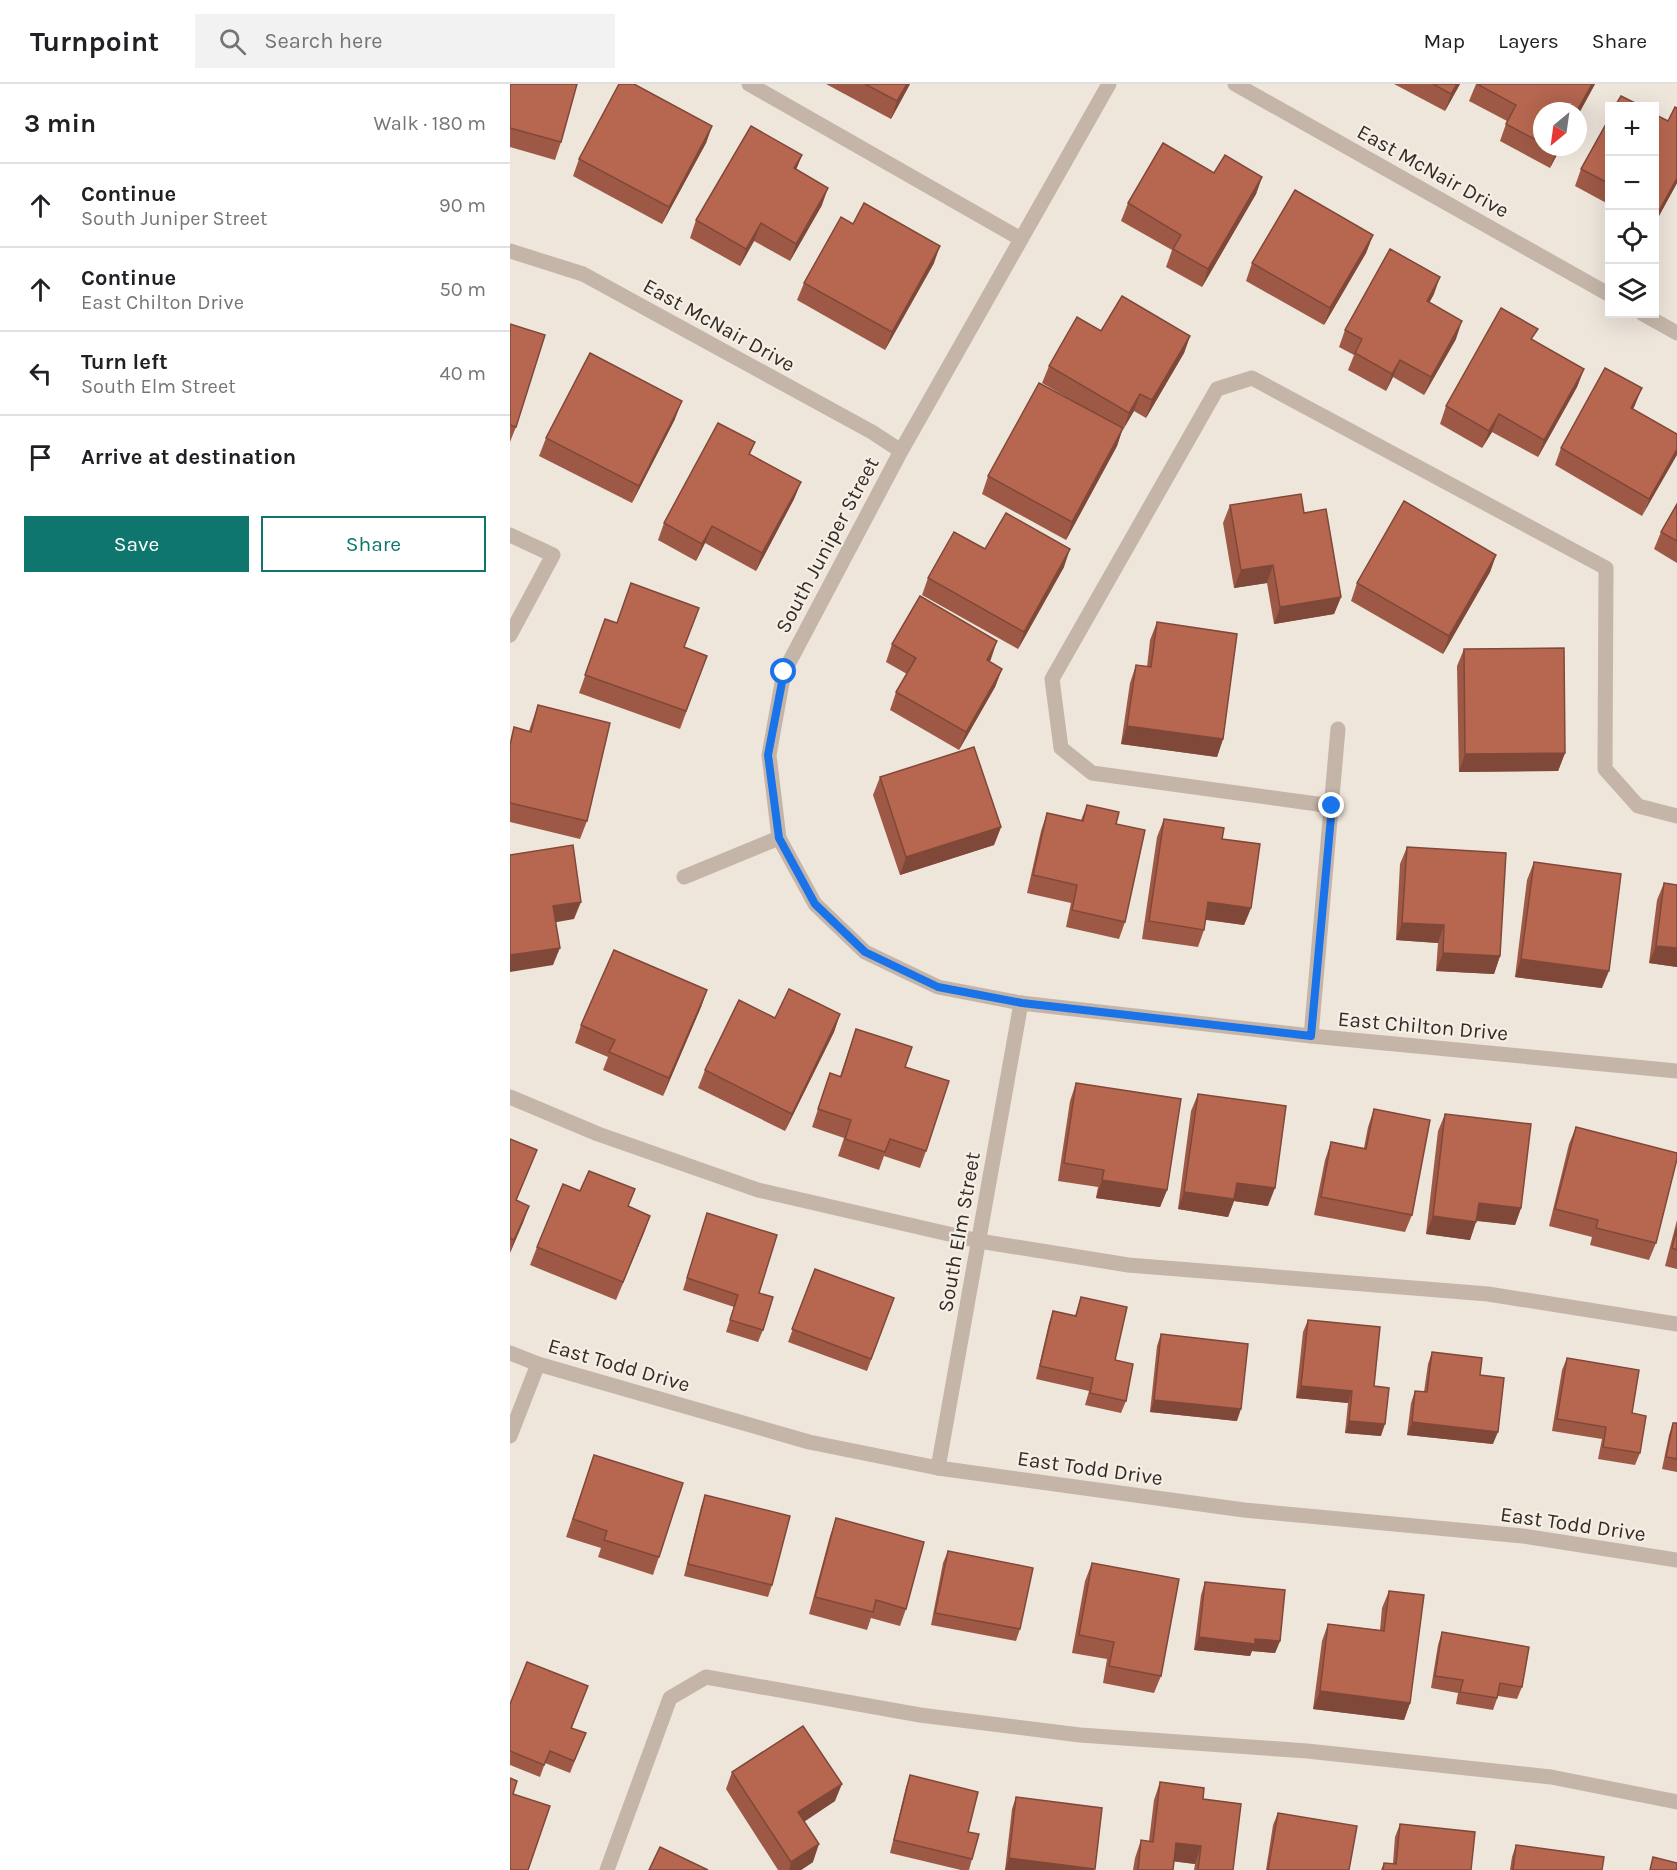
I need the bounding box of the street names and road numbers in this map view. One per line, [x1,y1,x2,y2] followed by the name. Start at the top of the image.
[1353,119,1513,223] street label: East McNair Drive
[639,273,799,377] street label: East McNair Drive
[770,453,884,637] street label: South Juniper Street
[1337,1007,1509,1045] street label: East Chilton Drive
[933,1150,985,1314] street label: South Elm Street
[545,1333,693,1397] street label: East Todd Drive
[1016,1446,1164,1490] street label: East Todd Drive
[1499,1502,1647,1546] street label: East Todd Drive

